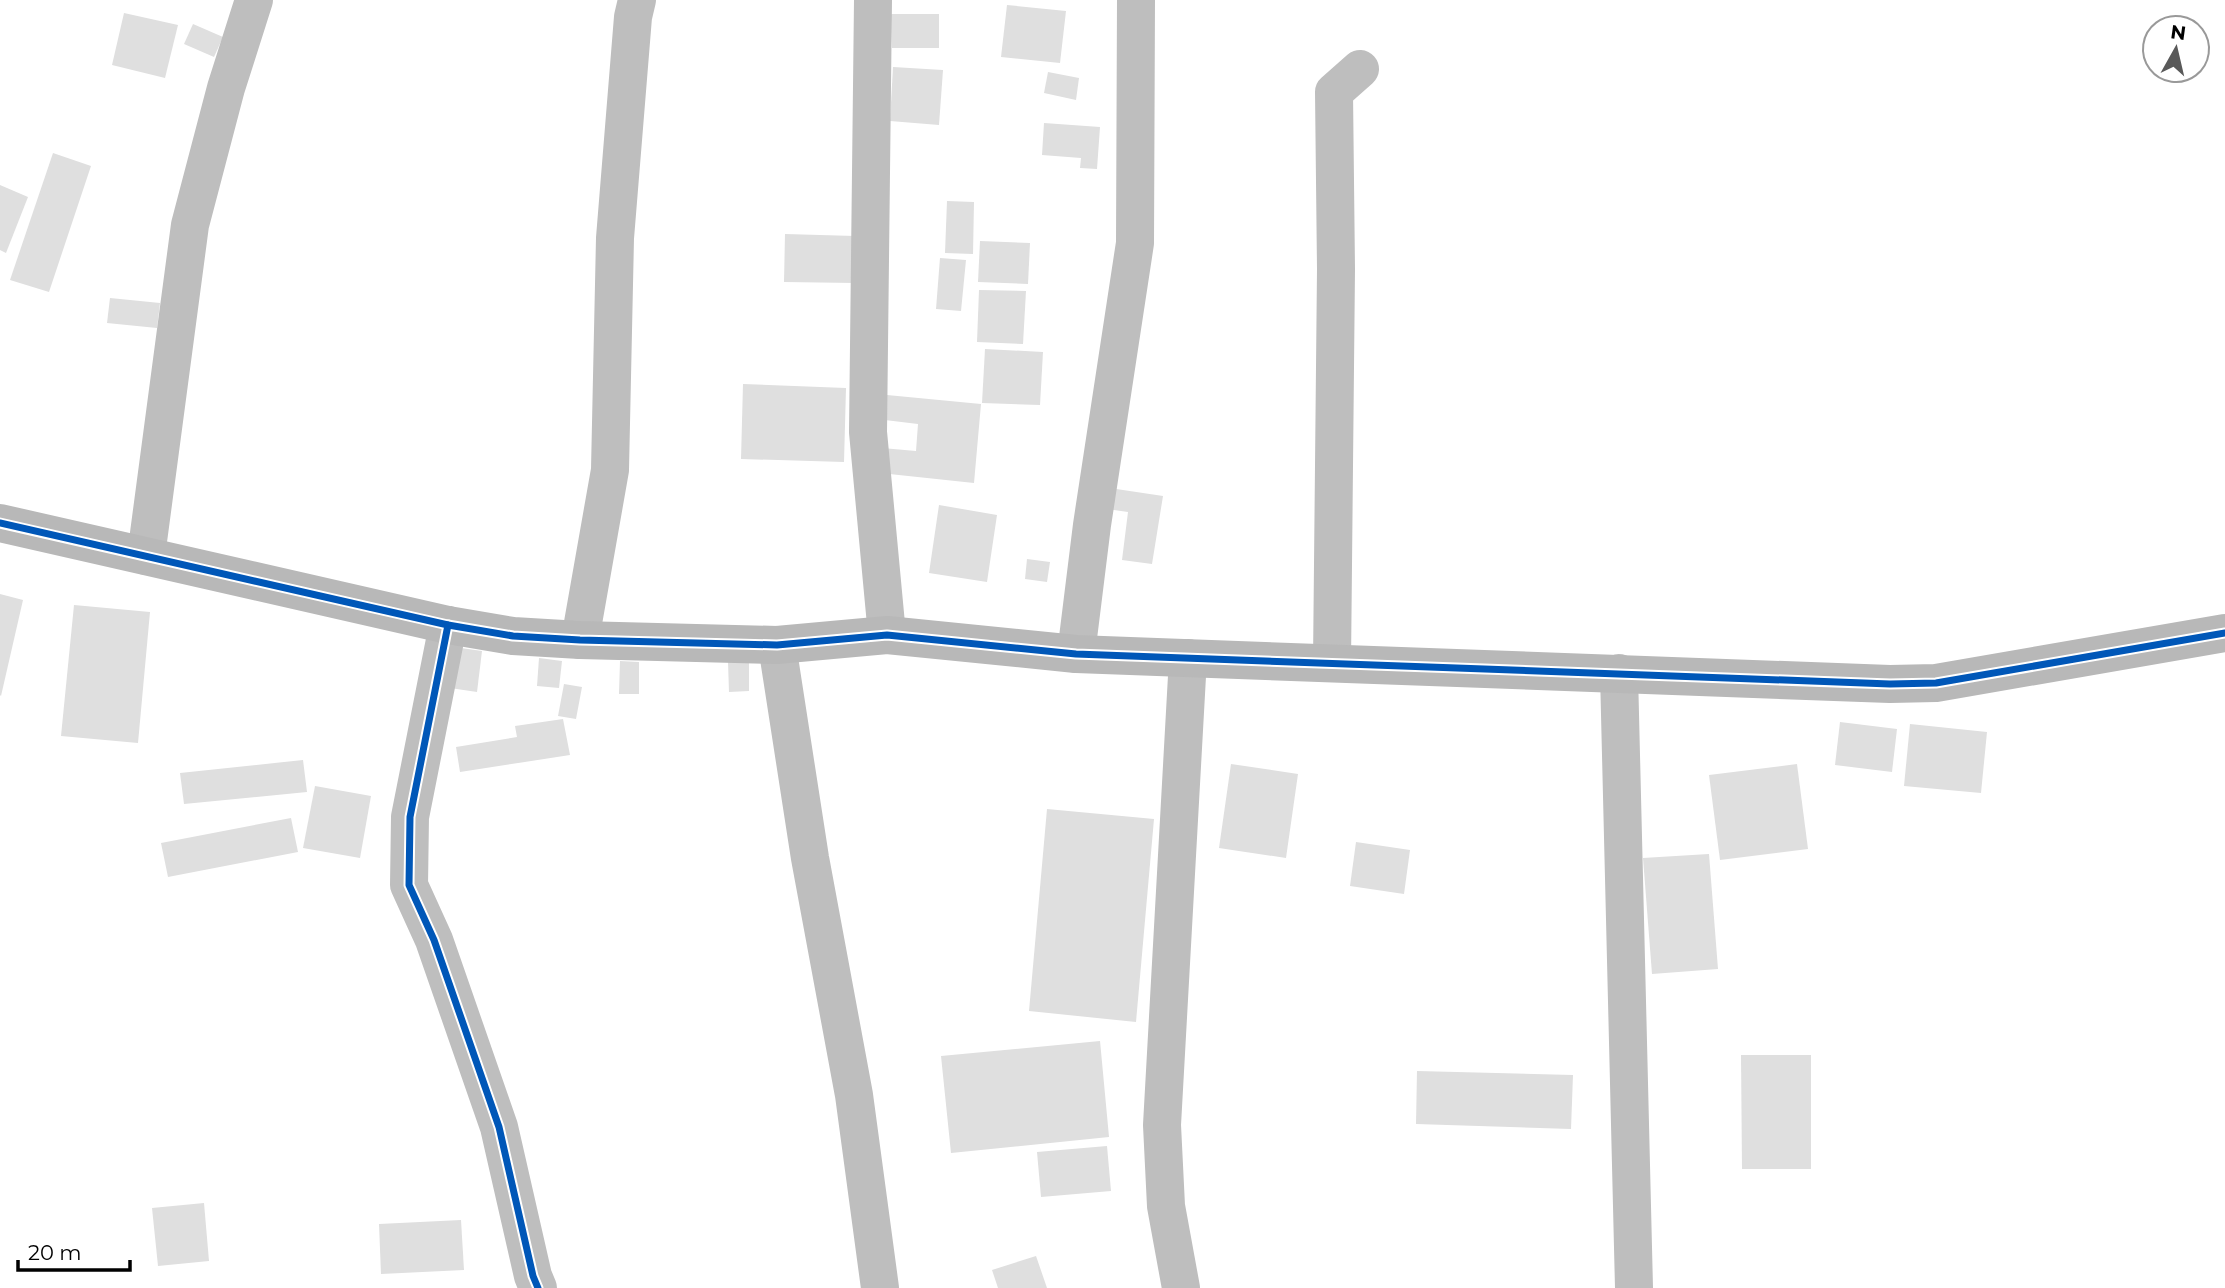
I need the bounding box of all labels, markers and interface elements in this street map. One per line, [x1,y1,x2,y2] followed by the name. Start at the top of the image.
[2141,14,2211,84] north arrow
[2169,20,2188,45] text: N
[18,1228,130,1272] scale bar
[28,1240,82,1265] text: 20 m

